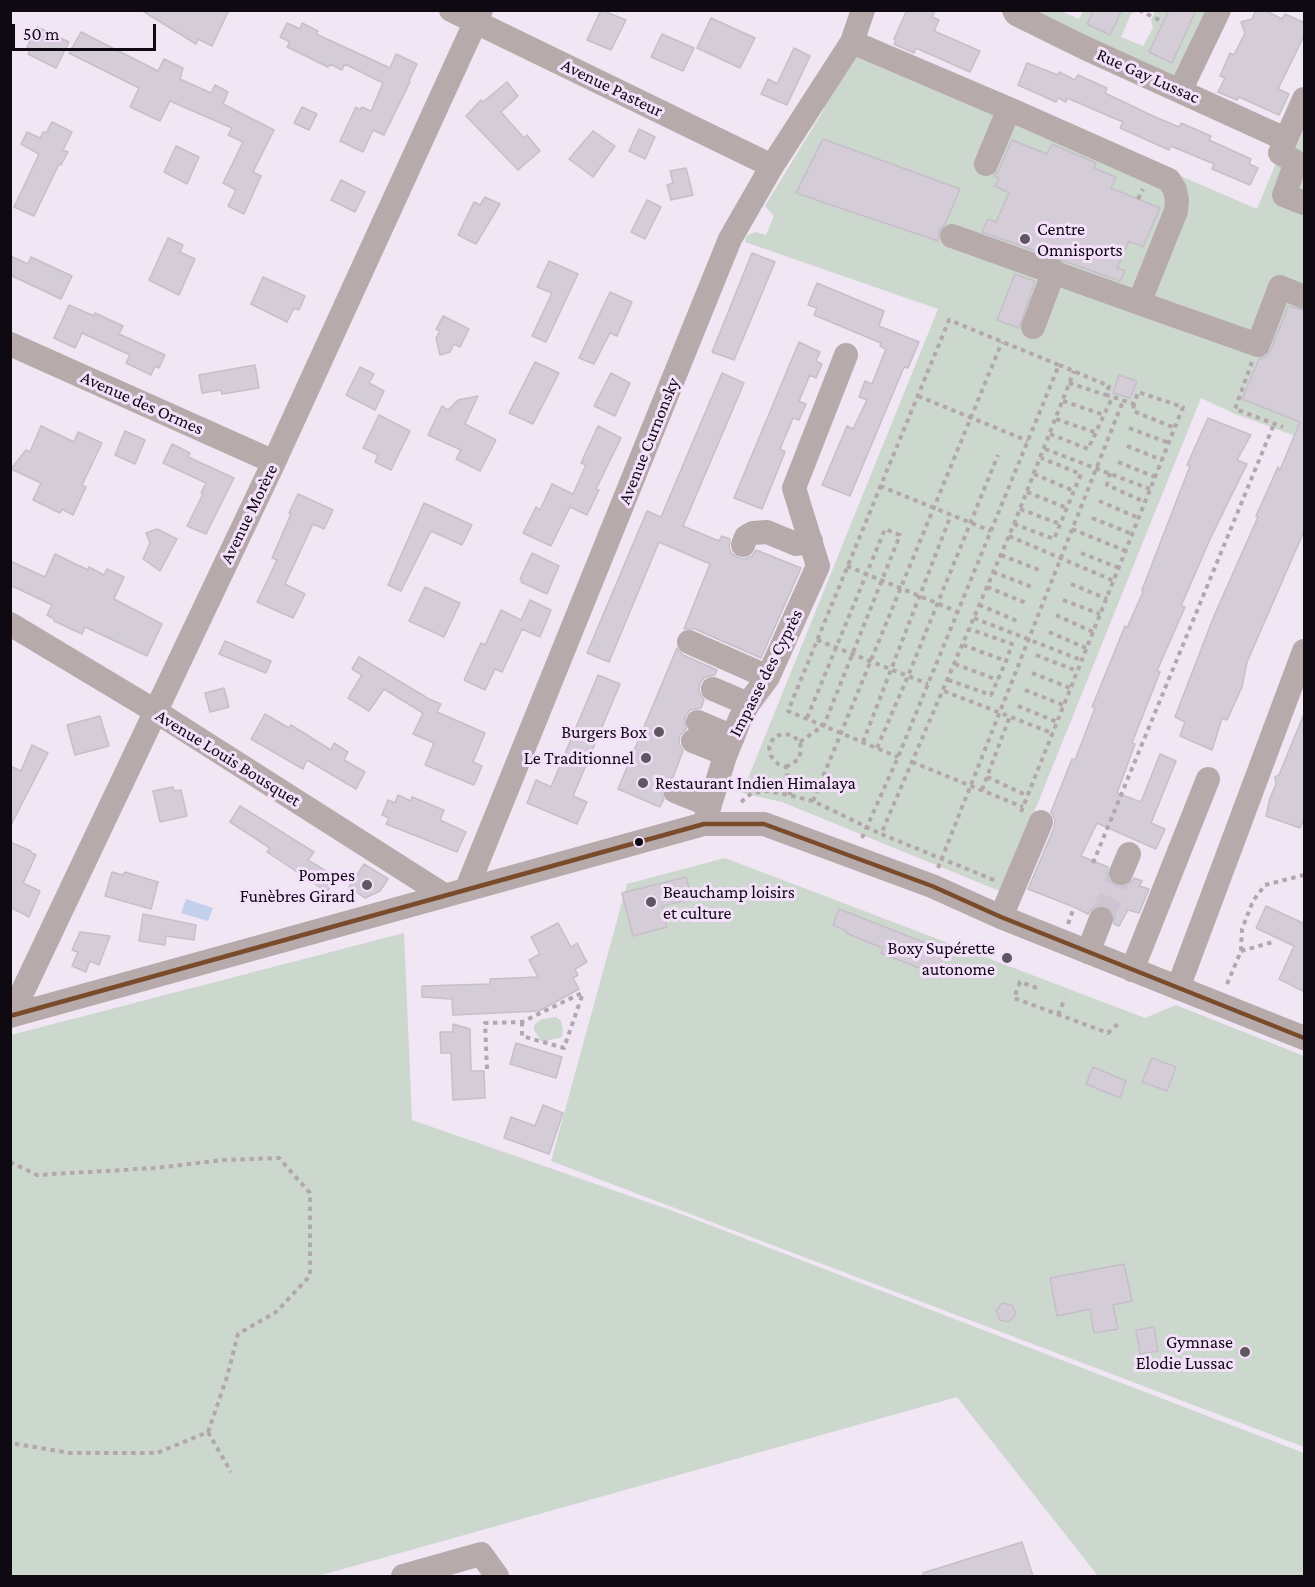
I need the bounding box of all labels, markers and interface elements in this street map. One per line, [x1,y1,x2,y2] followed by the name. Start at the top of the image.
[15,12,159,50] scale bar
[23,24,60,44] text: 50 m
[1093,44,1203,108] street label: Rue Gay Lussac
[558,54,666,122] street label: Avenue Pasteur
[1037,218,1123,260] place label: Centre Omnisports
[1018,232,1032,246] marker: Centre Omnisports
[77,366,207,440] street label: Avenue des Ormes
[614,374,684,508] street label: Avenue Curnonsky
[216,461,282,567] street label: Avenue Morère
[725,606,807,740] street label: Impasse des Cyprès
[151,705,305,811] street label: Avenue Louis Bousquet
[561,721,647,743] place label: Burgers Box
[652,725,666,739] marker: Burgers Box
[524,747,634,769] place label: Le Traditionnel
[639,751,653,765] marker: Le Traditionnel
[655,772,856,794] place label: Restaurant Indien Himalaya
[636,776,650,790] marker: Restaurant Indien Himalaya
[633,836,645,848] unlabelled marker
[240,864,355,906] place label: Pompes Funèbres Girard
[360,878,374,892] marker: Pompes Funèbres Girard
[663,881,795,924] place label: Beauchamp loisirs et culture
[644,895,658,909] marker: Beauchamp loisirs et culture
[888,937,995,980] place label: Boxy Supérette autonome
[1000,951,1014,965] marker: Boxy Supérette autonome
[1136,1331,1233,1374] place label: Gymnase Elodie Lussac
[1238,1345,1252,1359] marker: Gymnase Elodie Lussac

